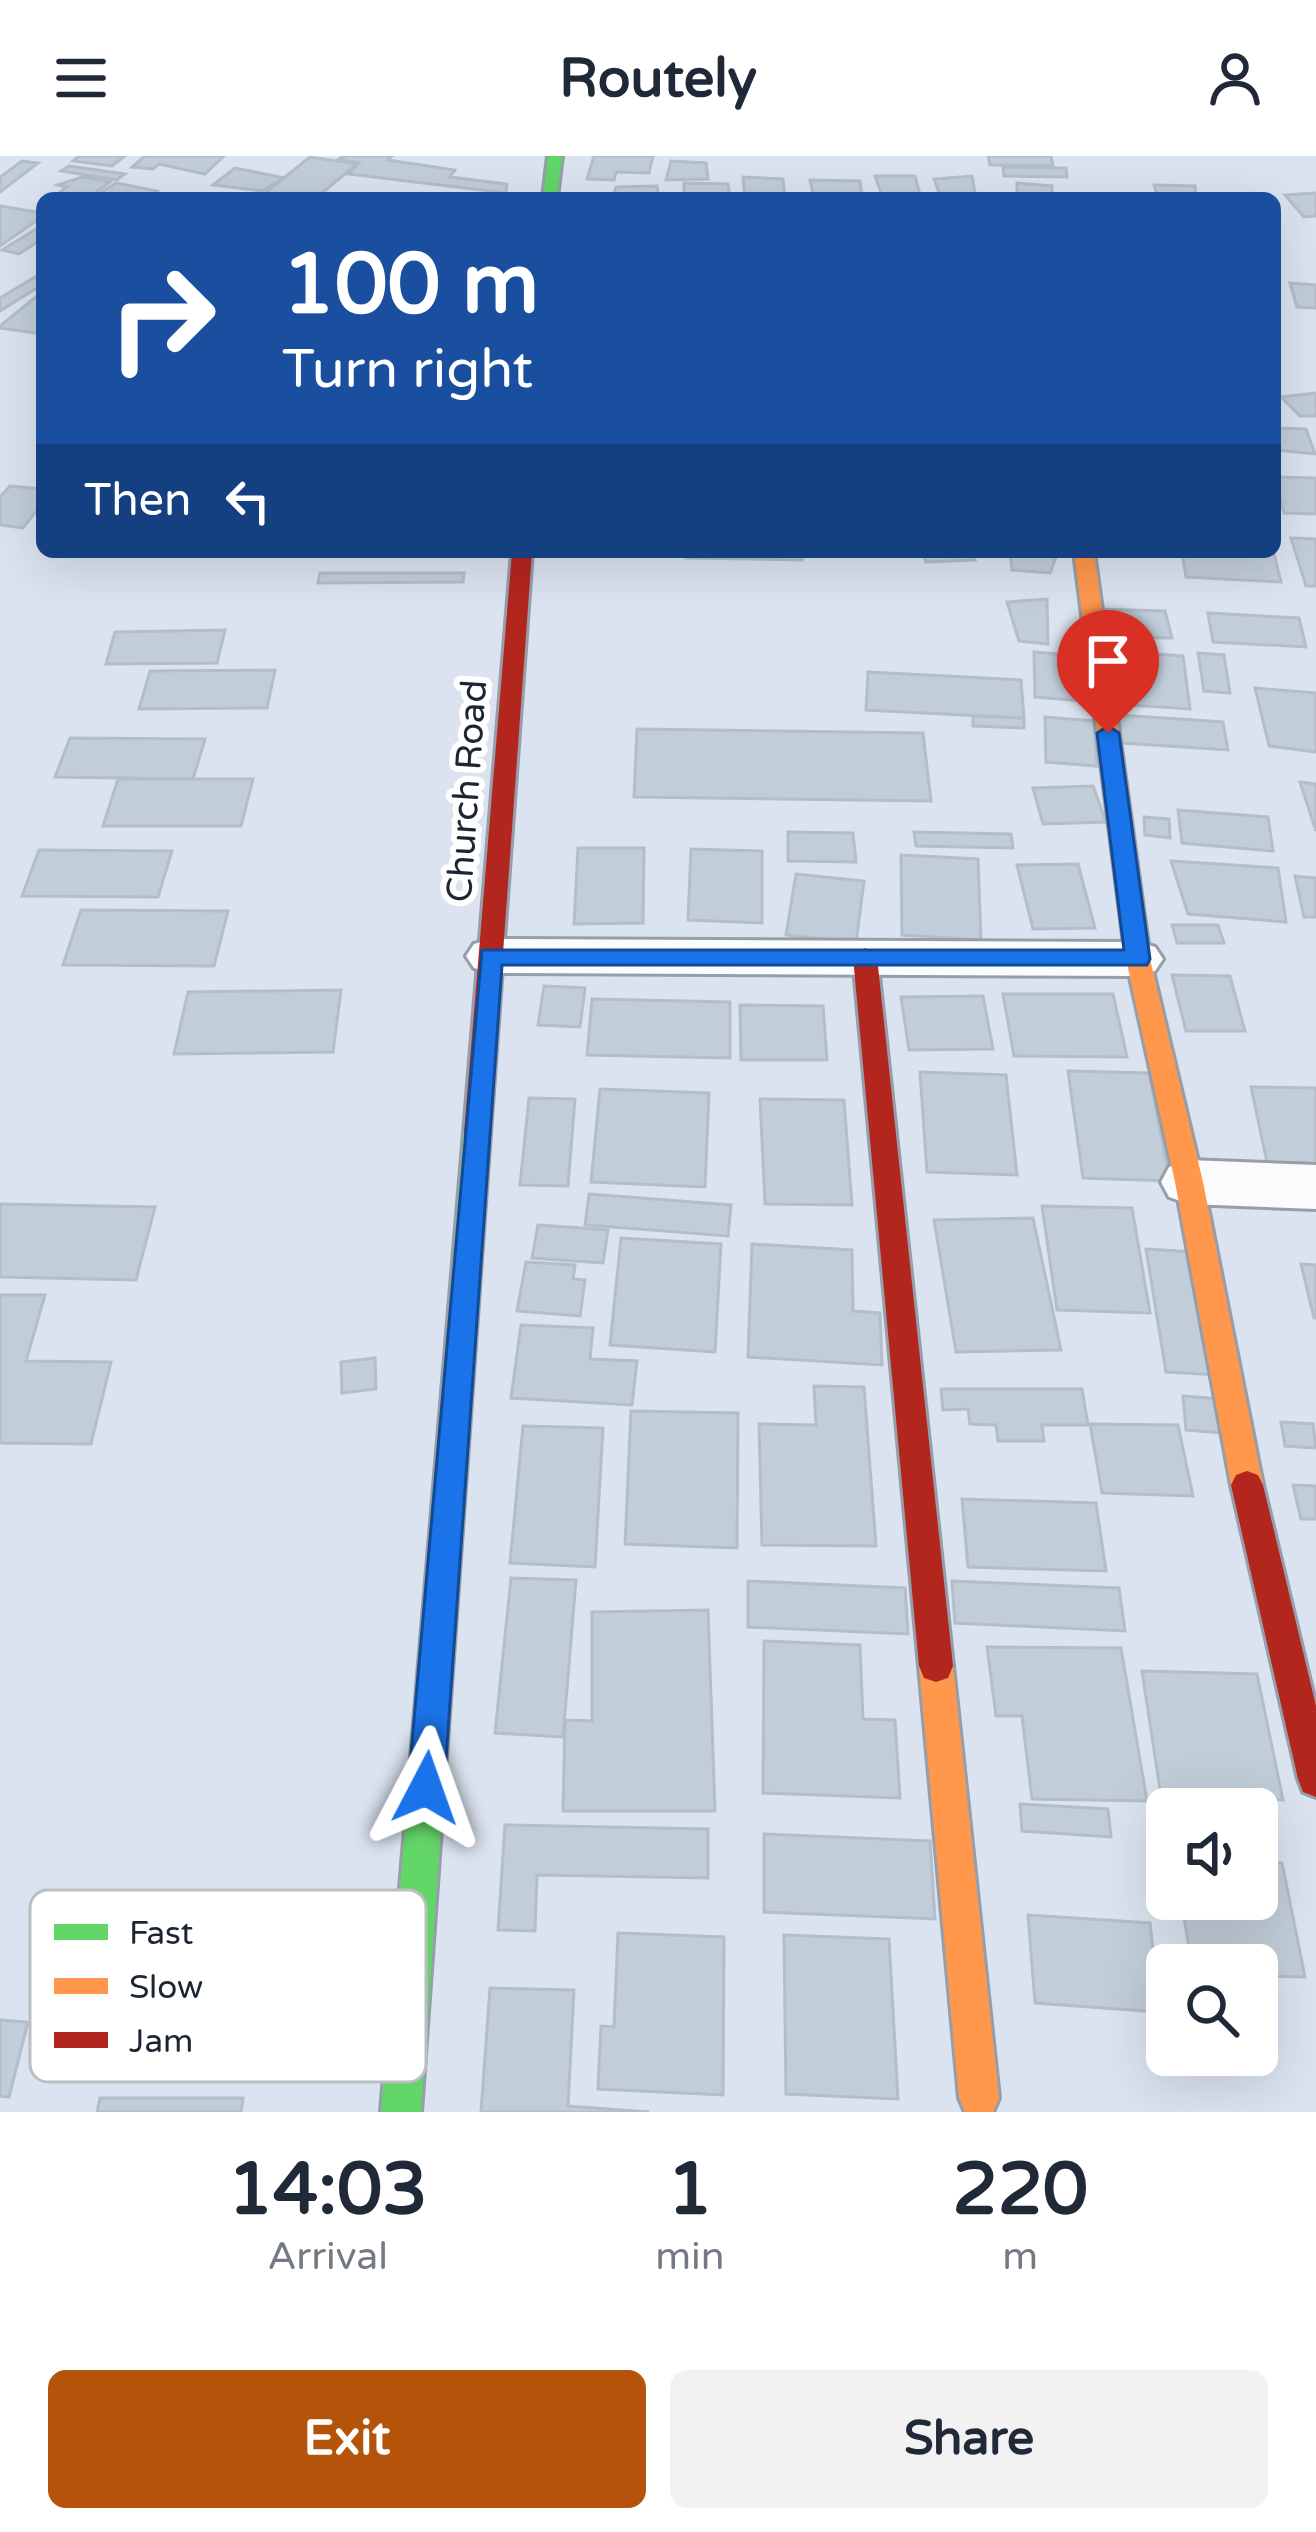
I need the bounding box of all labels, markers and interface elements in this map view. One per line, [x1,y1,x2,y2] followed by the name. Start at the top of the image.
[48,45,114,111] icon: menu
[1202,45,1268,111] icon: person
[559,46,757,111] text: Routely
[282,235,539,336] text: 100 m
[84,240,240,396] icon: right
[282,337,533,402] text: Turn right
[215,468,281,534] icon: left
[84,474,191,528] text: Then
[1057,610,1159,733] pin
[1075,628,1141,694] icon: arrive
[438,678,496,904] street label: Church Road
[363,1725,489,1851] position arrow
[1146,1788,1278,2076] map controls
[1146,1788,1278,1920] button: sound
[30,1890,426,2082] legend
[129,1914,193,1953] text: Fast
[1146,1944,1278,2076] button: search
[129,1968,203,2007] text: Slow
[129,2022,193,2061] text: Jam
[228,2147,427,2234] text: 14:03
[667,2147,713,2234] text: 1
[952,2147,1088,2234] text: 220
[267,2233,388,2280] text: Arrival
[655,2233,725,2280] text: min
[1002,2233,1038,2280] text: m
[48,2370,646,2508] button: Exit
[670,2370,1268,2508] button: Share

